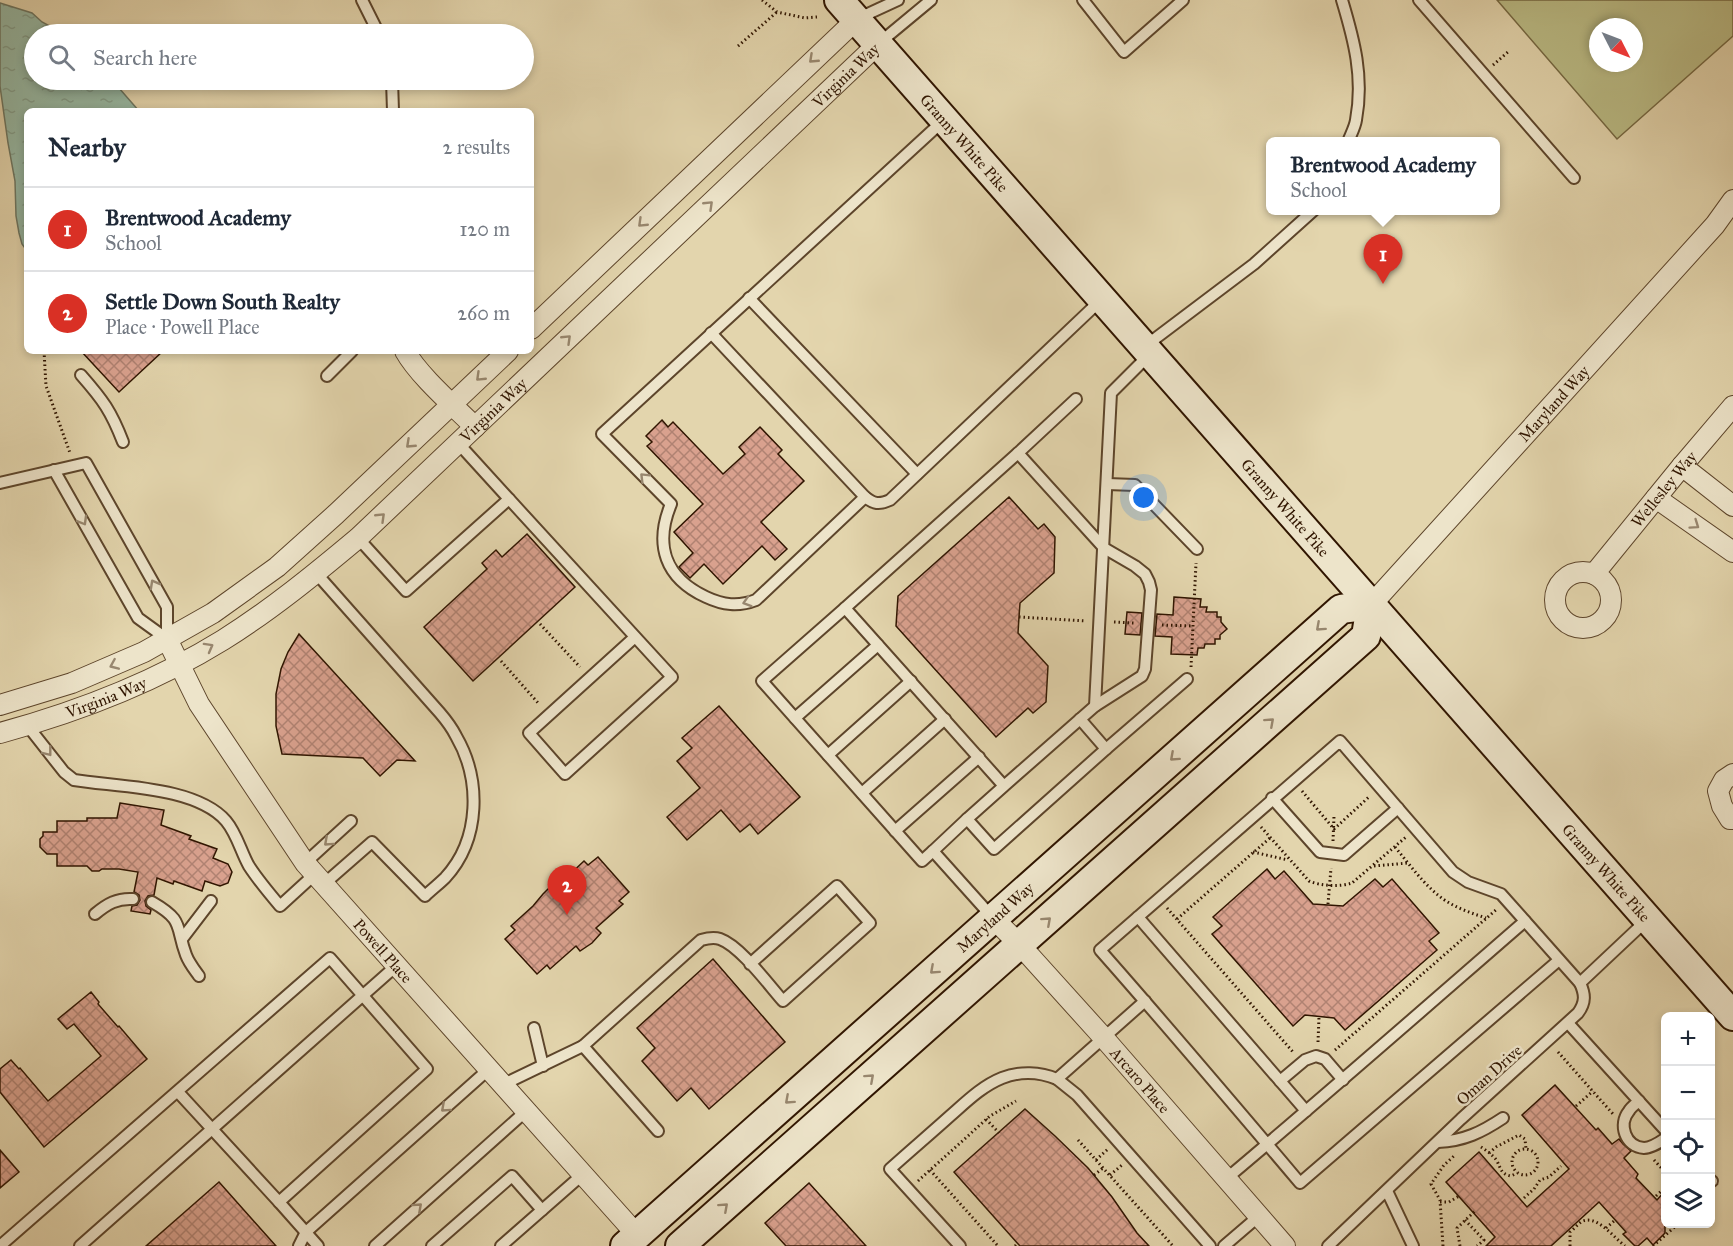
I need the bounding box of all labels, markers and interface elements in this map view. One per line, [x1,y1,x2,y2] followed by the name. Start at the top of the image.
[1589,18,1643,72] north arrow
[24,24,534,90] search box
[807,38,883,112] street label: Virginia Way
[45,41,78,74] icon: search
[93,44,197,71] text: Search here
[810,52,821,63] one-way arrow
[916,90,1013,196] street label: Granny White Pike
[48,131,126,163] text: Nearby
[442,135,510,159] text: 2 results
[1266,137,1500,215] popup
[1290,151,1476,178] text: Brentwood Academy
[1290,178,1347,202] text: School
[701,201,712,212] one-way arrow
[105,204,291,231] text: Brentwood Academy
[638,216,648,227] one-way arrow
[64,217,71,241] text: 1
[459,217,510,241] text: 120 m
[105,231,162,255] text: School
[1364,234,1402,284] pin: 1
[105,288,340,315] text: Settle Down South Realty
[63,301,72,325] text: 2
[457,301,510,325] text: 260 m
[105,315,260,339] text: Place · Powell Place
[561,335,571,346] one-way arrow
[1514,361,1593,445] street label: Maryland Way
[476,370,487,381] one-way arrow
[455,373,531,447] street label: Virginia Way
[406,437,416,448] one-way arrow
[1627,447,1701,531] street label: Wellesley Way
[1237,455,1334,561] street label: Granny White Pike
[641,473,652,484] one-way arrow
[1129,483,1158,512] your location
[374,513,384,524] one-way arrow
[76,515,87,525] one-way arrow
[1688,518,1699,529] one-way arrow
[150,580,161,590] one-way arrow
[742,595,753,607] one-way arrow
[1316,620,1327,631] one-way arrow
[203,643,213,655] one-way arrow
[110,658,121,670] one-way arrow
[62,672,150,722] street label: Virginia Way
[1263,718,1274,729] one-way arrow
[40,745,51,756] one-way arrow
[1170,750,1181,761] one-way arrow
[1558,819,1655,926] street label: Granny White Pike
[324,835,335,846] one-way arrow
[548,866,586,915] pin: 2
[952,878,1038,956] street label: Maryland Way
[350,915,417,987] street label: Powell Place
[1040,917,1051,928] one-way arrow
[930,963,941,974] one-way arrow
[1661,1012,1715,1228] map controls
[1661,1012,1715,1066] button: +
[1452,1040,1526,1109] street label: Oman Drive
[1106,1042,1175,1117] street label: Arcaro Place
[1661,1066,1715,1120] button: −
[863,1074,874,1085] one-way arrow
[785,1093,796,1104] one-way arrow
[441,1101,452,1112] one-way arrow
[1661,1120,1715,1174] button: locate
[1661,1174,1715,1228] button: layers
[411,1203,422,1214] one-way arrow
[717,1203,728,1214] one-way arrow

